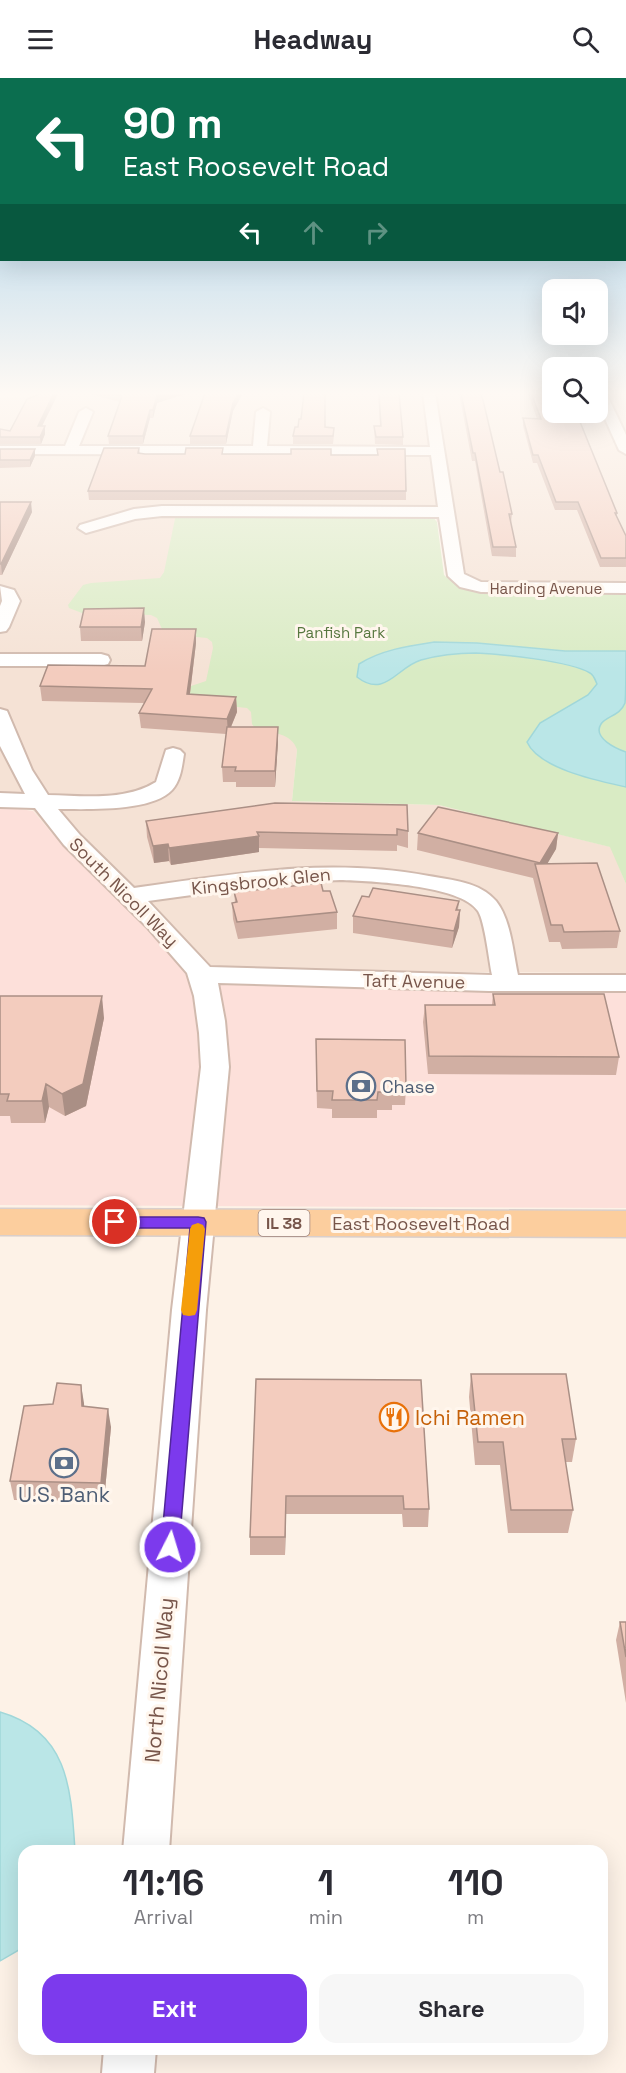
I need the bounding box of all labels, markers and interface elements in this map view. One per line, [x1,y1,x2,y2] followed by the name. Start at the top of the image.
[254,22,372,57] text: Headway
[24,23,57,56] icon: menu
[569,23,602,56] icon: search
[123,97,223,150] text: 90 m
[24,102,102,180] icon: left
[123,149,389,184] text: East Roosevelt Road
[234,216,267,249] icon: left
[297,216,330,249] icon: ahead
[360,216,393,249] icon: right
[542,279,608,423] map controls
[542,279,608,345] button: sound
[542,357,608,423] button: search
[490,579,602,598] street label: Harding Avenue
[297,623,385,642] park label: Panfish Park
[64,832,184,952] street label: South Nicoll Way
[190,862,332,900] street label: Kingsbrook Glen
[362,969,466,993] street label: Taft Avenue
[345,1070,377,1102] bank icon: Chase
[382,1075,435,1098] place label: Chase
[89,1196,140,1247] pin
[98,1205,131,1238] icon: arrive
[258,1210,310,1236] road number: IL 38
[332,1212,510,1235] street label: East Roosevelt Road
[378,1401,410,1433] restaurant icon: Ichi Ramen
[415,1404,525,1431] place label: Ichi Ramen
[48,1447,80,1479] bank icon: U.S. Bank
[18,1481,110,1508] place label: U.S. Bank
[138,1515,202,1579] position arrow
[138,1596,180,1764] street label: North Nicoll Way
[122,1860,204,1906] text: 11:16
[318,1860,334,1906] text: 1
[448,1860,504,1906] text: 110
[134,1904,193,1930] text: Arrival
[309,1904,343,1930] text: min
[467,1904,484,1930] text: m
[42,1974,307,2043] button: Exit
[319,1974,584,2043] button: Share

